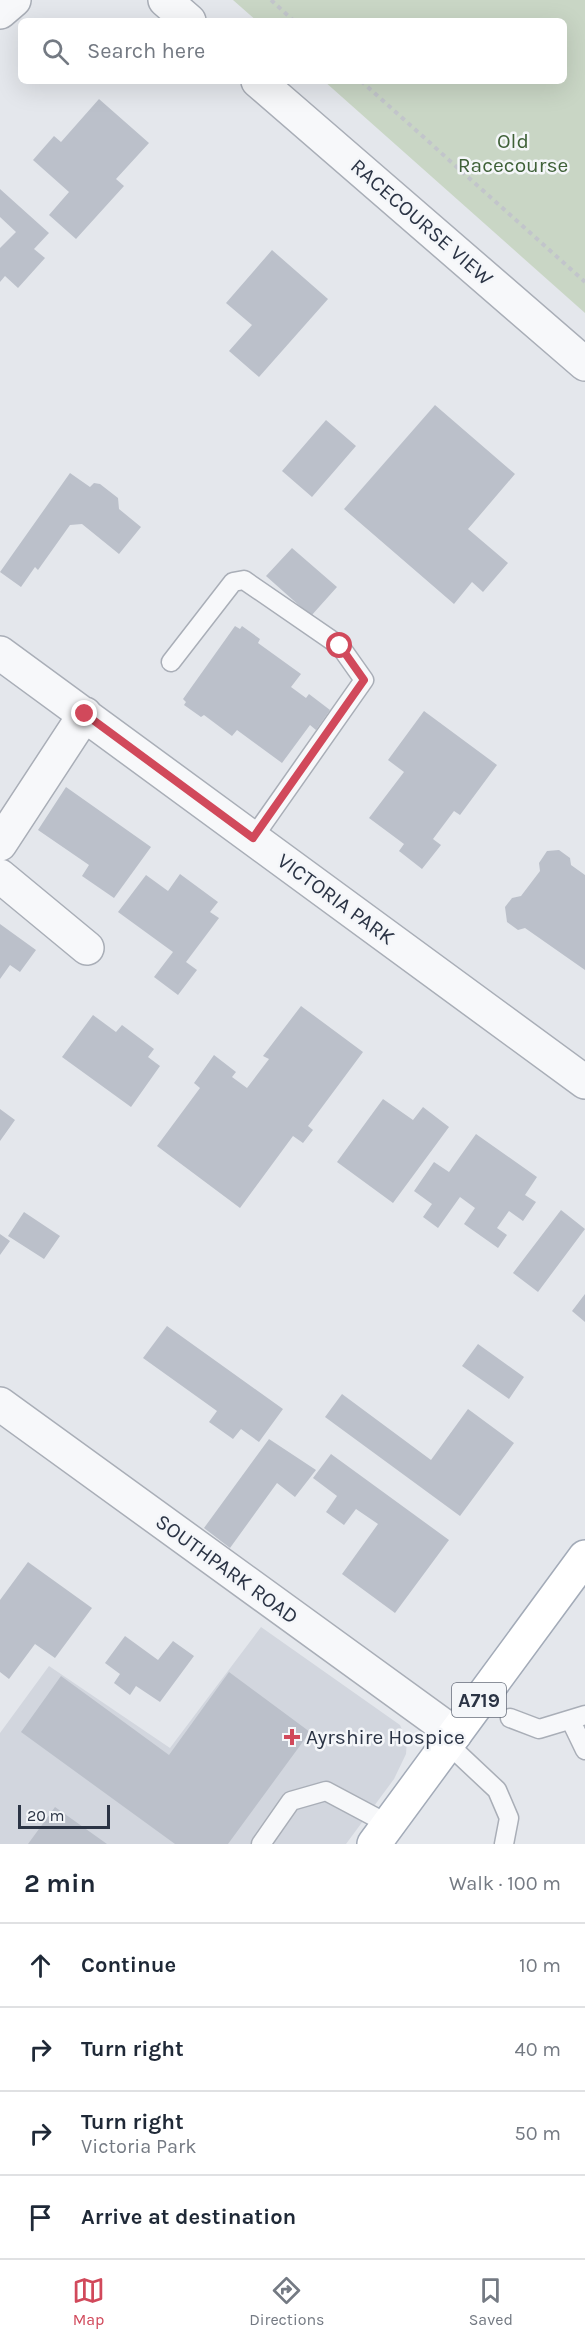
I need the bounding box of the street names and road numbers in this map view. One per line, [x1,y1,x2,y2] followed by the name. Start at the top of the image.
[346,154,498,290] street label: RACECOURSE VIEW
[273,848,399,950] street label: VICTORIA PARK
[151,1509,303,1629] street label: SOUTHPARK ROAD
[452,1683,506,1717] road number: A719

